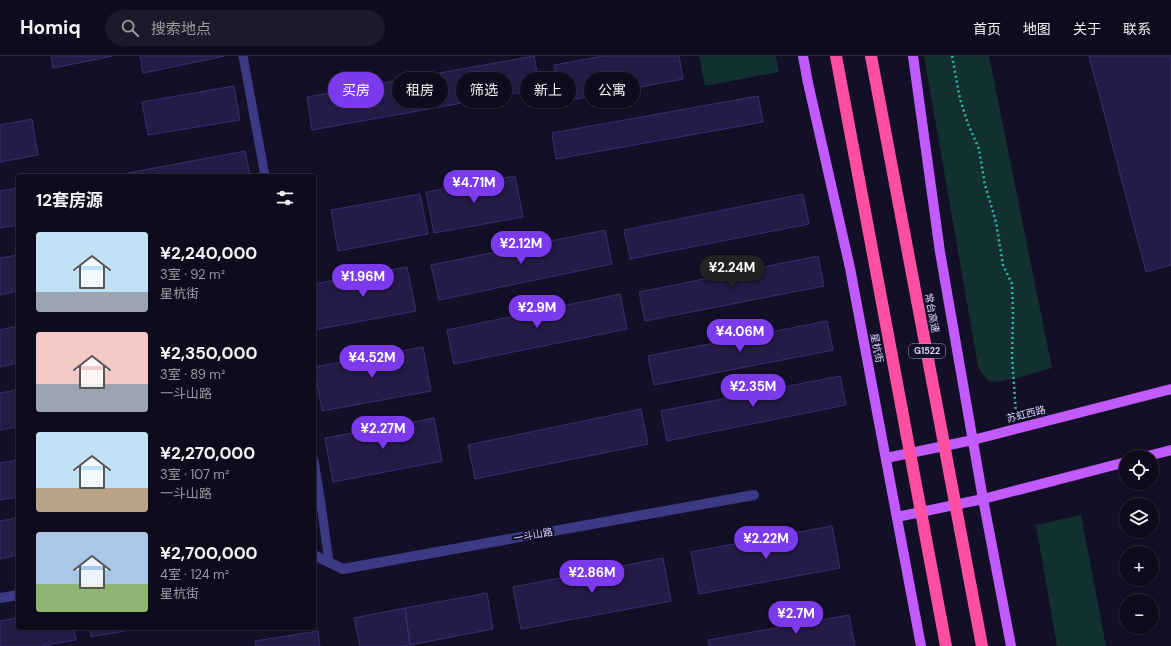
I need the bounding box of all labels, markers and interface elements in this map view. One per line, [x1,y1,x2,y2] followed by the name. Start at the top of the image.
[105,10,385,46] search box
[20,15,81,40] text: Homiq
[119,17,141,39] icon: search
[151,19,211,39] text: 搜索地点
[973,20,1001,38] text: 首页
[1023,20,1051,38] text: 地图
[1073,20,1101,38] text: 关于
[1123,20,1151,38] text: 联系
[328,72,384,108] chip: 买房
[392,72,448,108] chip: 租房
[456,72,512,108] chip: 筛选
[520,72,576,108] chip: 新上
[584,72,640,108] chip: 公寓
[441,170,507,204] pin: ¥4.71M
[452,174,496,191] text: ¥4.71M
[274,187,296,209] icon: filters
[36,189,103,211] text: 12套房源
[488,231,554,265] pin: ¥2.12M
[500,235,542,252] text: ¥2.12M
[160,242,257,264] text: ¥2,240,000
[68,248,116,296] icon: home
[699,255,765,289] pin: ¥2.24M
[709,259,755,276] text: ¥2.24M
[330,264,396,298] pin: ¥1.96M
[160,266,225,283] text: 3室 · 92 m²
[341,268,385,285] text: ¥1.96M
[160,285,199,302] text: 星杭街
[922,292,942,334] street label: 常台高速
[509,295,565,329] pin: ¥2.9M
[518,299,556,316] text: ¥2.9M
[707,319,773,353] pin: ¥4.06M
[716,323,764,340] text: ¥4.06M
[868,332,886,364] street label: 星杭街
[160,342,257,364] text: ¥2,350,000
[909,344,945,358] road number: G1522
[339,345,405,379] pin: ¥4.52M
[68,348,116,396] icon: home
[348,349,396,366] text: ¥4.52M
[160,366,225,383] text: 3室 · 89 m²
[720,374,786,408] pin: ¥2.35M
[730,378,776,395] text: ¥2.35M
[160,385,212,402] text: 一斗山路
[1005,403,1047,425] street label: 苏虹西路
[350,416,416,450] pin: ¥2.27M
[360,420,406,437] text: ¥2.27M
[160,442,255,464] text: ¥2,270,000
[68,448,116,496] icon: home
[1119,450,1159,634] map controls
[1119,450,1159,490] button: locate
[160,466,229,483] text: 3室 · 107 m²
[160,485,212,502] text: 一斗山路
[1119,498,1159,538] button: layers
[512,525,554,545] street label: 一斗山路
[733,526,799,560] pin: ¥2.22M
[743,530,789,547] text: ¥2.22M
[160,542,258,564] text: ¥2,700,000
[1119,546,1159,586] button: +
[68,548,116,596] icon: home
[559,560,625,594] pin: ¥2.86M
[568,564,616,581] text: ¥2.86M
[160,566,229,583] text: 4室 · 124 m²
[160,585,199,602] text: 星杭街
[1119,594,1159,634] button: −
[768,601,824,635] pin: ¥2.7M
[777,605,815,622] text: ¥2.7M

